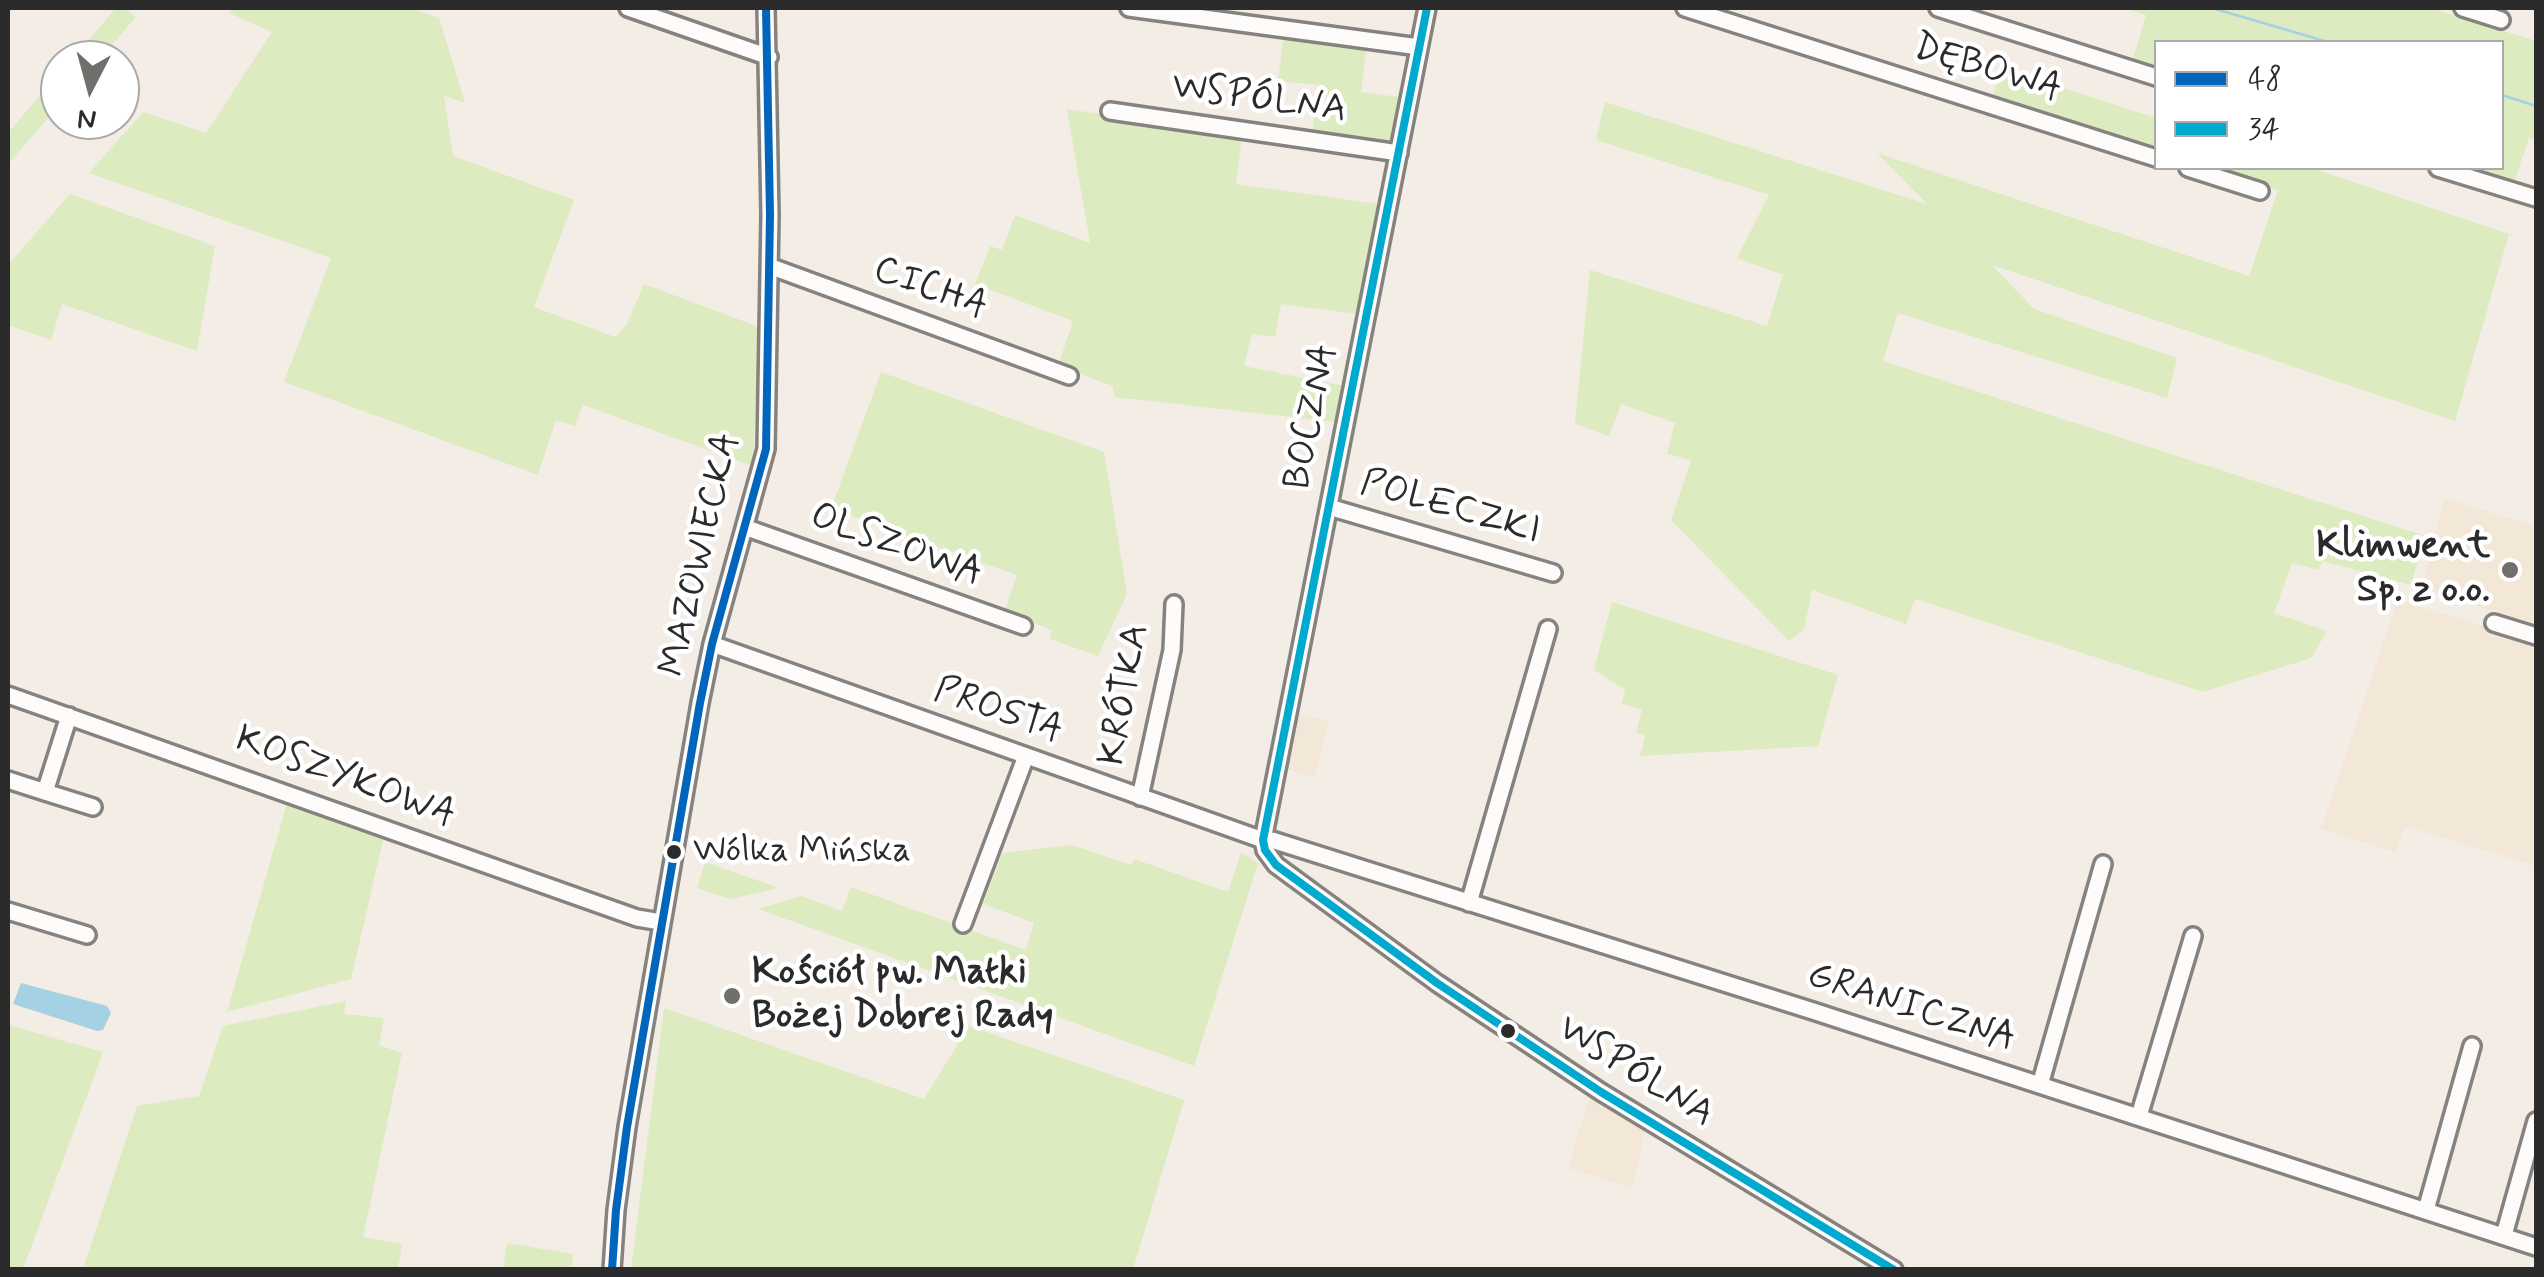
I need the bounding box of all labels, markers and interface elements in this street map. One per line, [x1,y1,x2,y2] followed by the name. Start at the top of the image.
[1907,26,2067,114] street label: DĘBOWA
[40,40,140,140] north arrow
[2154,40,2504,170] legend
[2248,60,2282,99] text: 48
[1169,65,1349,135] street label: WSPÓLNA
[76,99,98,138] text: N
[2248,110,2280,149] text: 34
[867,248,993,332] street label: CICHA
[1277,340,1349,494] street label: BOCZNA
[652,429,752,681] street label: MAZOWIECKA
[1355,462,1545,556] street label: POLECZKI
[804,495,988,599] street label: OLSZOWA
[2316,525,2490,614] place label: Klimwent Sp. z o.o.
[2499,559,2521,581] marker: Klimwent Sp. z o.o.
[1091,621,1161,769] street label: KRÓTKA
[928,669,1068,755] street label: PROSTA
[229,718,461,840] street label: KOSZYKOWA
[693,830,911,874] place label: Wólka Mińska
[664,842,684,862] marker: Wólka Mińska
[752,951,1053,1040] place label: Kościół pw. Matki Bożej Dobrej Rady
[1801,954,2021,1064] street label: GRANICZNA
[721,985,743,1007] marker: Kościół pw. Matki Bożej Dobrej Rady
[1548,1007,1722,1139] street label: WSPÓLNA
[1498,1021,1518,1041] unlabelled marker

